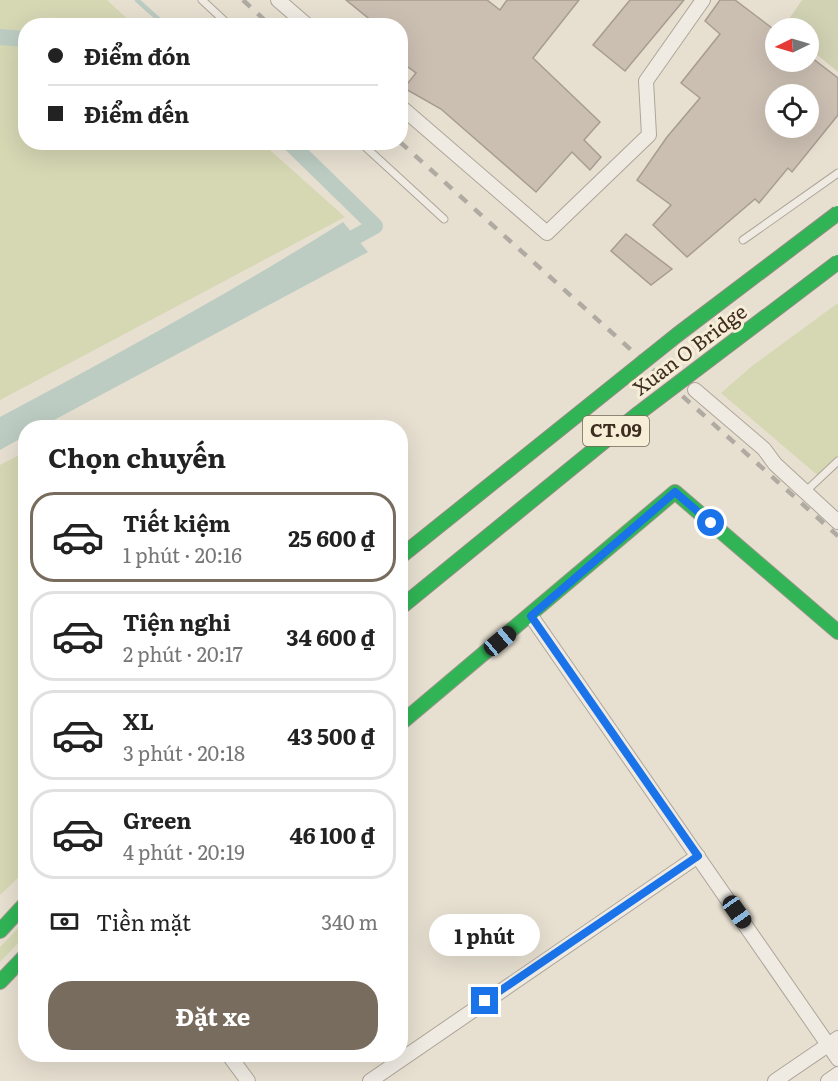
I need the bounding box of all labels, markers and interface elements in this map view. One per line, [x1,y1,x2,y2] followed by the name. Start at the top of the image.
[765,18,819,72] north arrow
[765,18,819,138] map controls
[84,39,191,72] text: Điểm đón
[765,84,819,138] button: locate
[84,97,189,130] text: Điểm đến
[625,296,752,401] street label: Xuan O Bridge
[583,416,649,446] road number: CT.09
[48,436,226,476] text: Chọn chuyến
[123,506,230,539] text: Tiết kiệm
[697,509,724,536] route start
[51,510,105,564] icon: car
[288,521,375,554] text: 25 600 ₫
[123,539,242,569] text: 1 phút · 20:16
[123,605,231,638] text: Tiện nghi
[51,609,105,663] icon: car
[286,620,375,653] text: 34 600 ₫
[480,623,520,659] car
[123,638,243,668] text: 2 phút · 20:17
[123,704,154,737] text: XL
[51,708,105,762] icon: car
[287,719,375,752] text: 43 500 ₫
[123,737,245,767] text: 3 phút · 20:18
[123,803,192,836] text: Green
[51,807,105,861] icon: car
[289,818,375,851] text: 46 100 ₫
[123,836,245,866] text: 4 phút · 20:19
[719,892,755,932] car
[48,905,81,938] icon: cash
[96,905,191,938] text: Tiền mặt
[321,906,378,936] text: 340 m
[430,914,540,956] callout: 1 phút
[454,920,515,950] text: 1 phút
[48,981,378,1050] button: Đặt xe
[471,987,498,1014] route end

